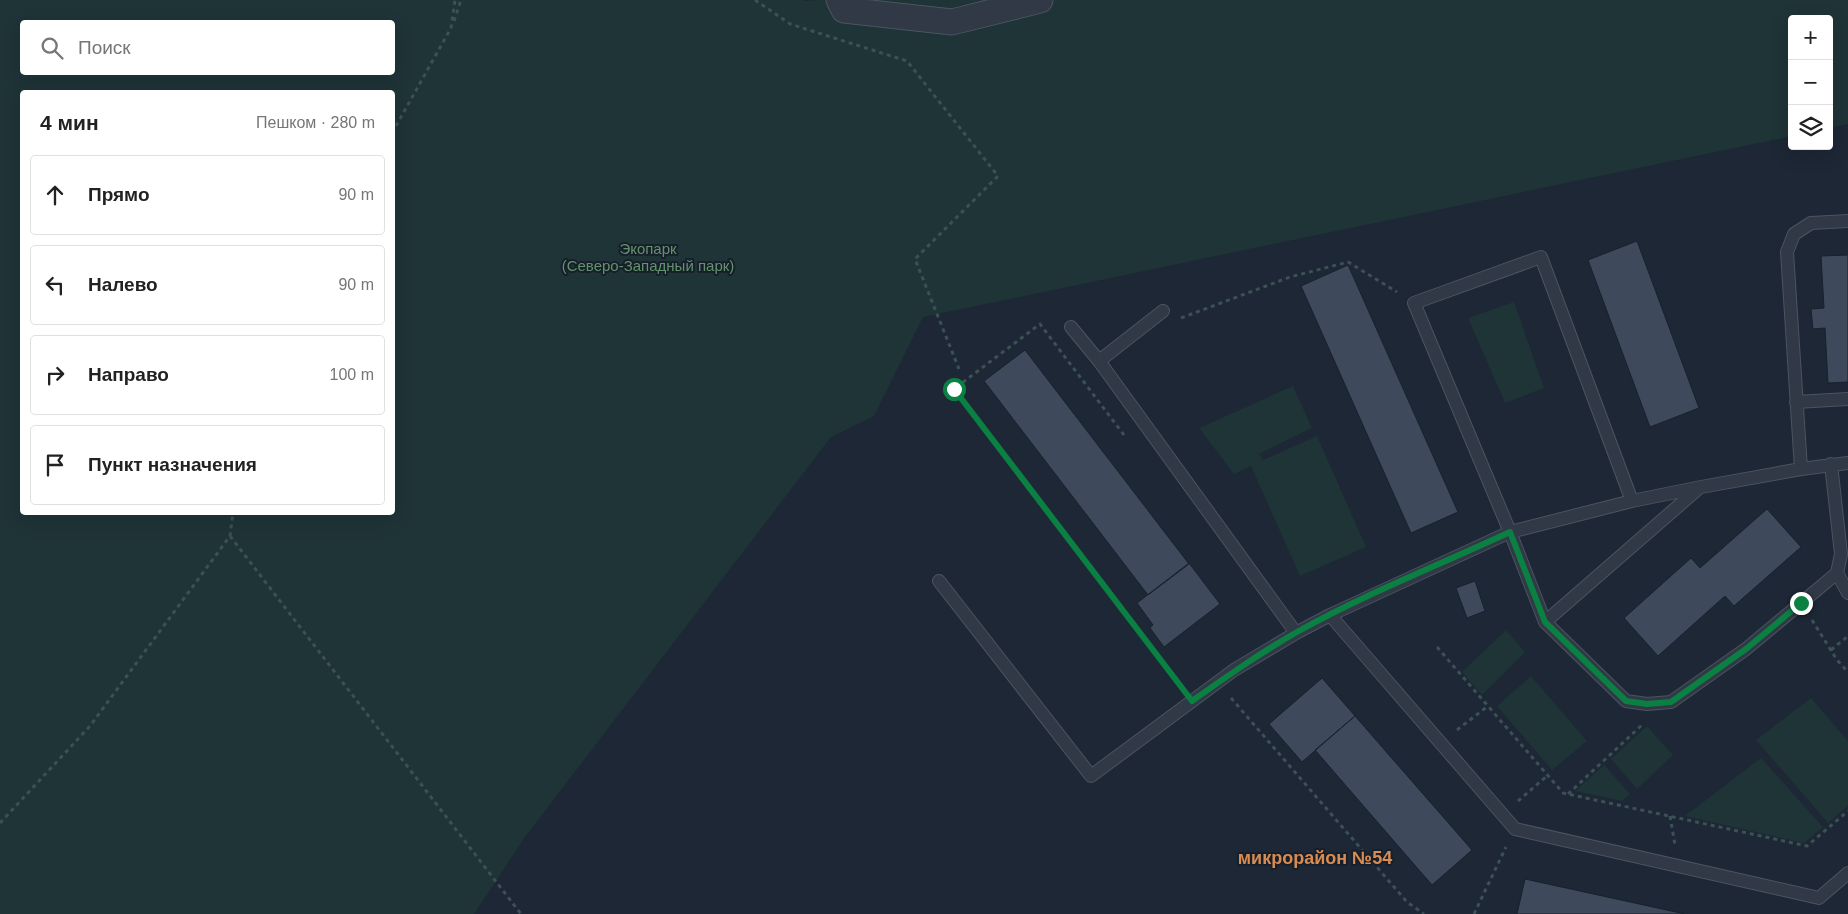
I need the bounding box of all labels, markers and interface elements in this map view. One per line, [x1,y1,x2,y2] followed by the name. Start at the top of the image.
[1788,15,1833,150] map controls
[1788,15,1833,60] button: +
[20,20,395,75] search box
[38,34,66,62] icon: search
[78,37,131,58] text: Поиск
[1788,60,1833,105] button: −
[1788,105,1833,150] button: layers
[40,111,99,134] text: 4 мин
[256,114,375,131] text: Пешком · 280 m
[41,181,69,209] icon: ahead
[88,184,150,205] text: Прямо
[338,186,374,203] text: 90 m
[562,240,734,274] park label: Экопарк (Северо-Западный парк)
[41,271,69,299] icon: left
[88,274,158,295] text: Налево
[338,276,374,293] text: 90 m
[41,361,69,389] icon: right
[88,364,169,385] text: Направо
[330,366,374,383] text: 100 m
[943,378,966,401] route start
[41,451,69,479] icon: arrive
[88,454,257,475] text: Пункт назначения
[1790,592,1813,615] route end
[1238,848,1392,868] district label: микрорайон №54

